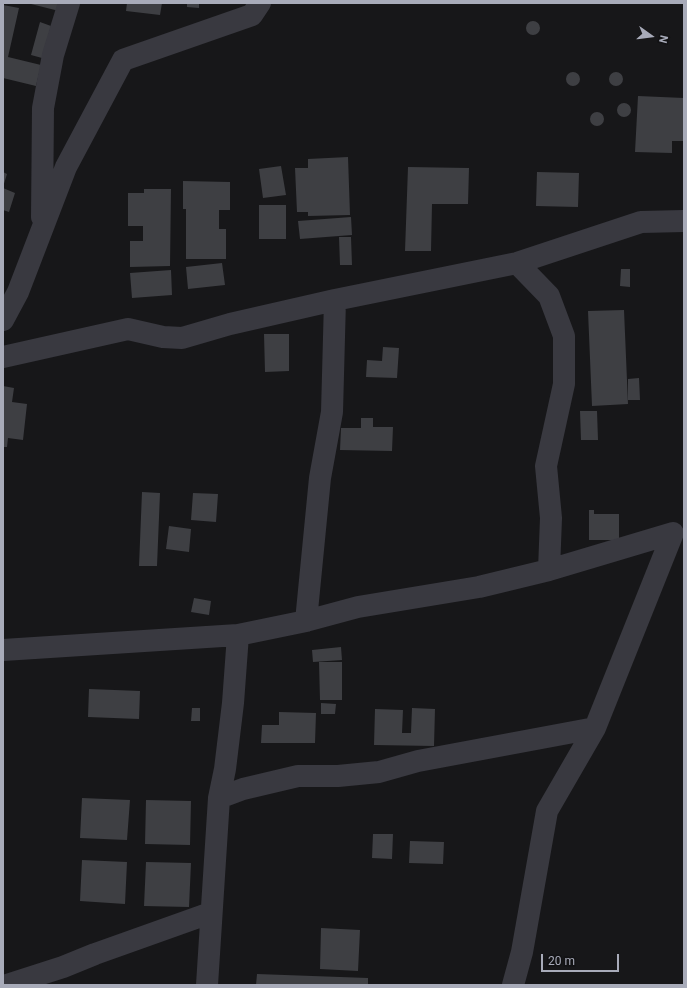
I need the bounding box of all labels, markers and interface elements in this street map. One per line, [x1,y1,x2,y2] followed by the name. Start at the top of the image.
[631,16,671,56] north arrow
[656,34,670,44] text: N
[543,946,621,972] scale bar
[548,954,575,968] text: 20 m

